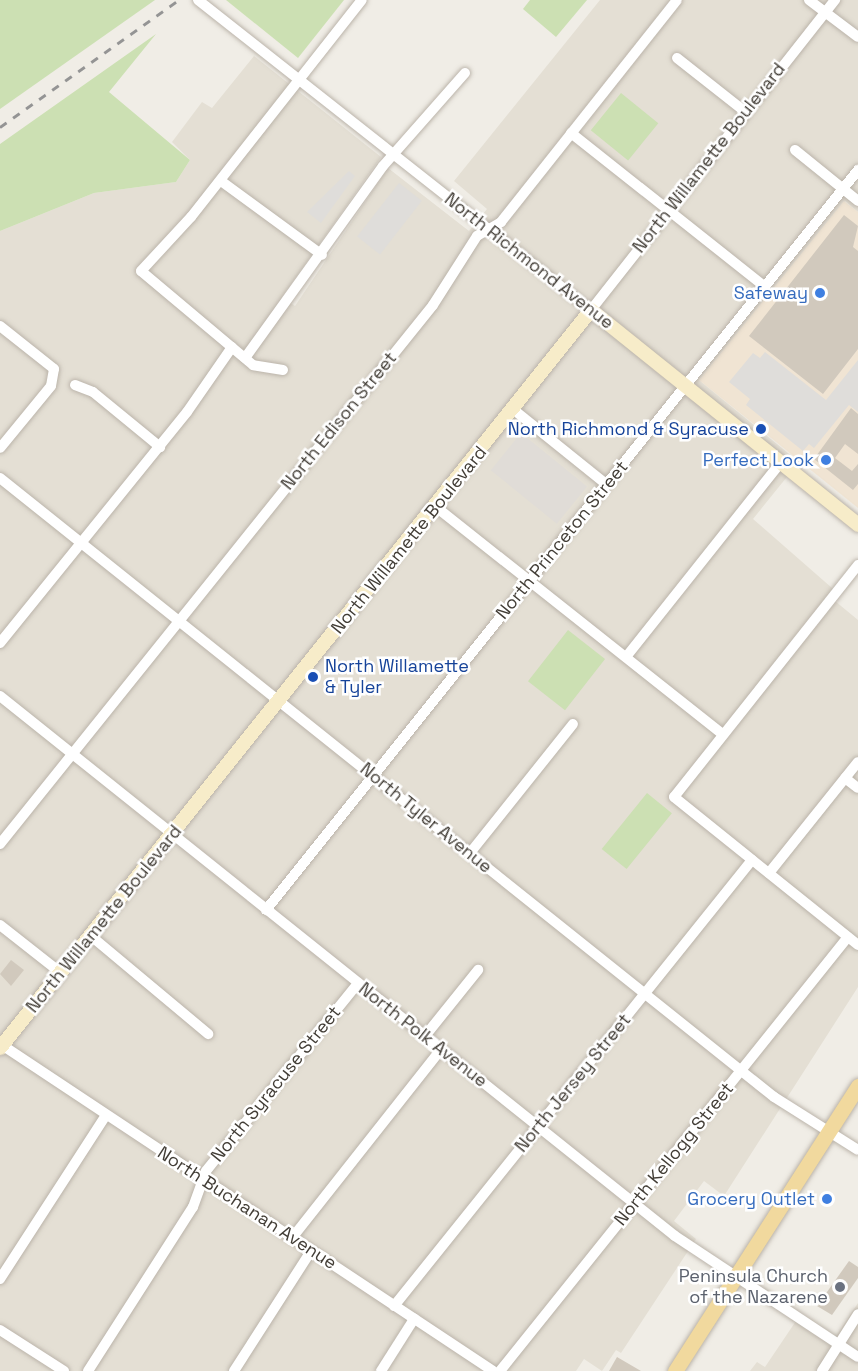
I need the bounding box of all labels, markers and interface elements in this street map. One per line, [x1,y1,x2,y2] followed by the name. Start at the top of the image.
[628,59,790,257] street label: North Willamette Boulevard
[440,188,618,334] street label: North Richmond Avenue
[734,282,808,304] place label: Safeway
[813,286,827,300] marker: Safeway
[277,348,401,494] street label: North Edison Street
[508,418,749,440] place label: North Richmond & Syracuse
[754,422,768,436] marker: North Richmond & Syracuse
[327,442,491,638] street label: North Willamette Boulevard
[703,449,814,471] place label: Perfect Look
[819,453,833,467] marker: Perfect Look
[491,456,633,624] street label: North Princeton Street
[325,656,469,698] place label: North Willamette & Tyler
[306,670,320,684] marker: North Willamette & Tyler
[355,758,497,878] street label: North Tyler Avenue
[22,821,186,1017] street label: North Willamette Boulevard
[354,978,492,1092] street label: North Polk Avenue
[207,1002,345,1166] street label: North Syracuse Street
[510,1009,636,1157] street label: North Jersey Street
[610,1078,738,1230] street label: North Kellogg Street
[153,1142,341,1274] street label: North Buchanan Avenue
[687,1188,815,1210] place label: Grocery Outlet
[820,1192,834,1206] marker: Grocery Outlet
[679,1266,828,1308] place label: Peninsula Church of the Nazarene
[833,1280,847,1294] marker: Peninsula Church of the Nazarene

